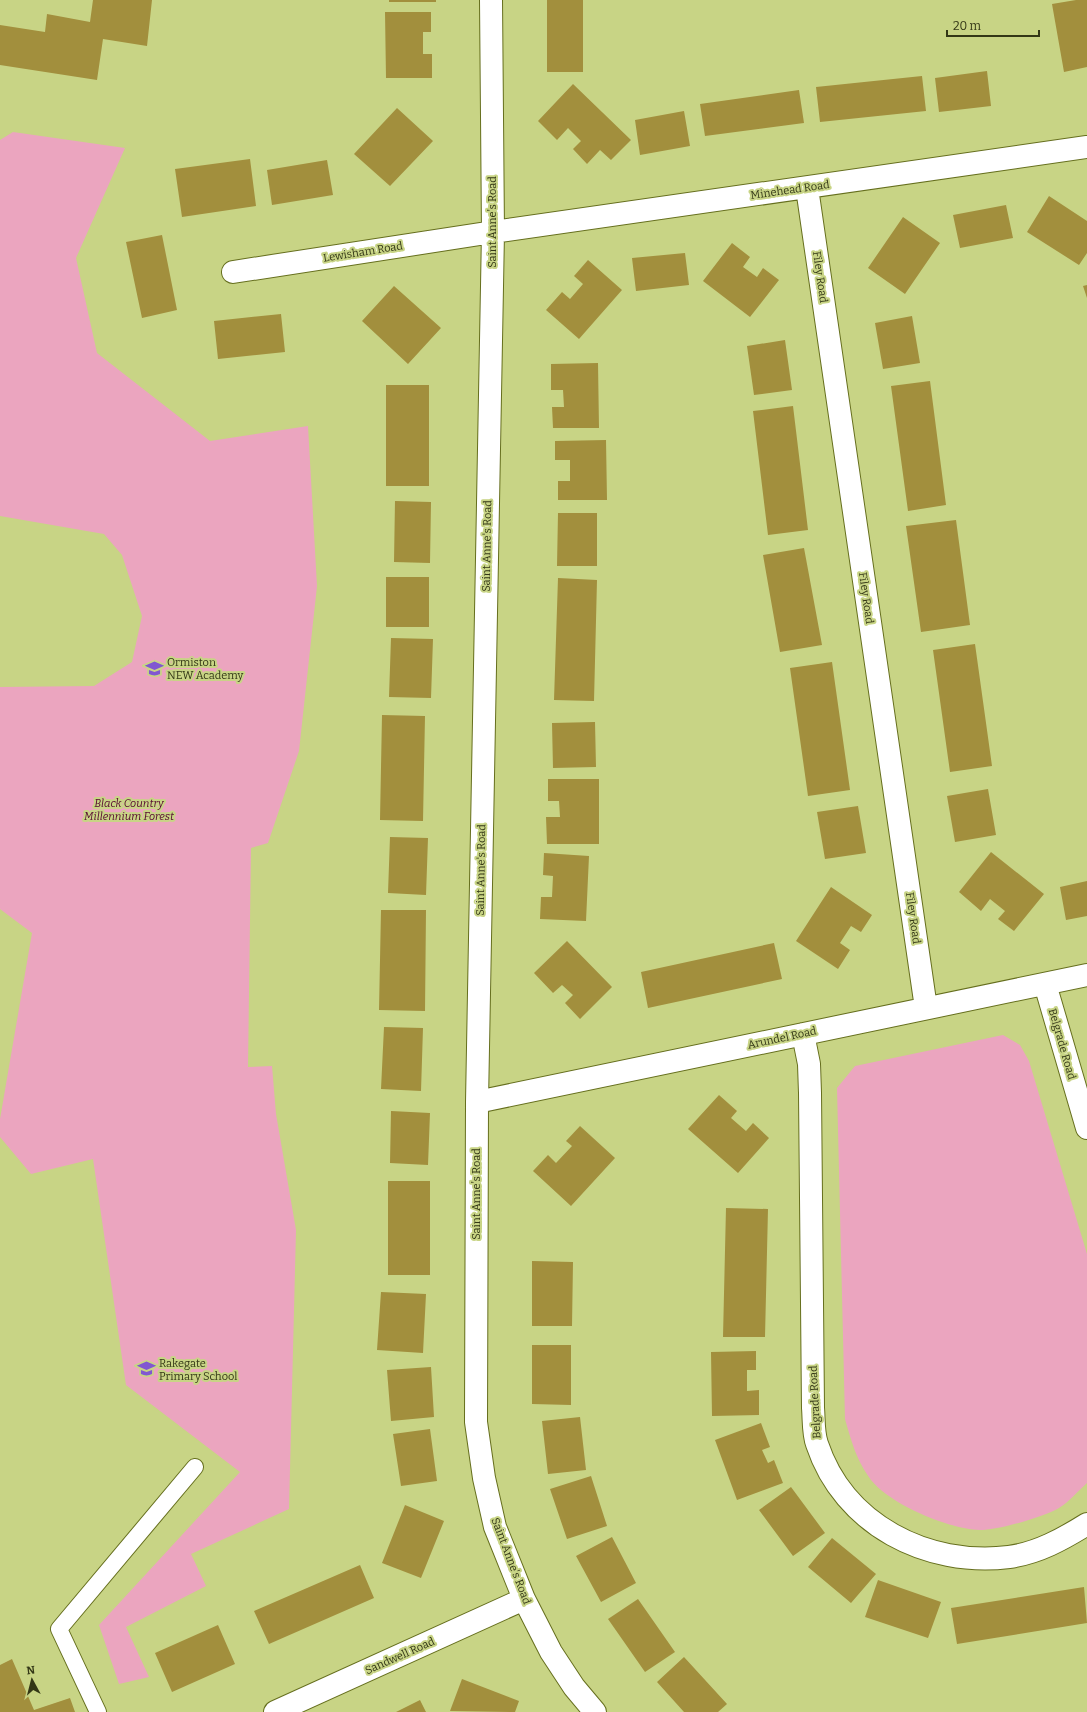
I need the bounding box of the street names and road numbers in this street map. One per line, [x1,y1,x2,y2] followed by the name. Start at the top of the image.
[486,176,499,268] street label: Saint Anne's Road
[750,178,831,202] street label: Minehead Road
[322,239,404,265] street label: Lewisham Road
[810,250,830,304] street label: Filey Road
[480,500,494,592] street label: Saint Anne's Road
[856,571,876,625] street label: Filey Road
[474,824,488,916] street label: Saint Anne's Road
[903,891,923,945] street label: Filey Road
[1046,1007,1078,1081] street label: Belgrade Road
[746,1024,818,1052] street label: Arundel Road
[470,1148,483,1240] street label: Saint Anne's Road
[807,1365,823,1439] street label: Belgrade Road
[489,1516,534,1607] street label: Saint Anne's Road
[363,1635,437,1677] street label: Sandwell Road

